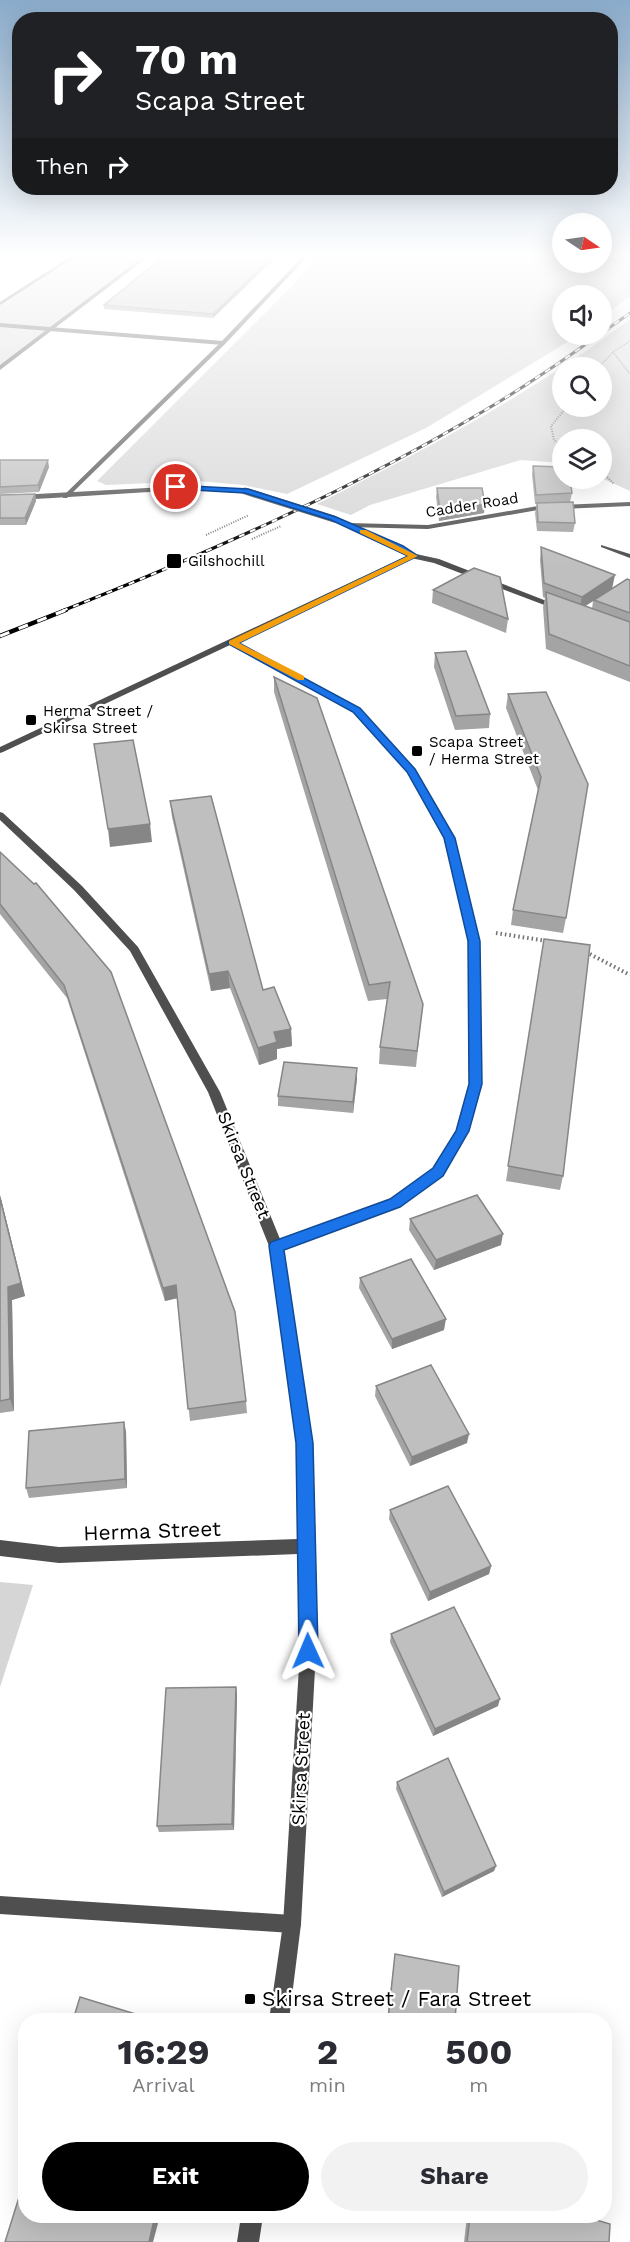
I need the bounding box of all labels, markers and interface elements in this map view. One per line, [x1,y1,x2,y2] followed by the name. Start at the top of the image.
[135,35,238,84] text: 70 m
[36,36,114,114] icon: right
[135,85,305,117] text: Scapa Street
[101,150,134,183] icon: right
[36,154,89,179] text: Then
[552,213,612,273] north arrow
[552,213,612,489] map controls
[552,285,612,345] button: sound
[552,357,612,417] button: search
[552,429,612,489] button: layers
[150,461,201,512] pin
[159,470,192,503] icon: arrive
[424,489,520,521] street label: Cadder Road
[165,552,183,570] marker: Gilshochill
[188,552,265,570] place label: Gilshochill
[43,702,153,737] place label: Herma Street / Skirsa Street
[24,713,38,727] marker: Herma Street / Skirsa Street
[429,733,540,768] place label: Scapa Street / Herma Street
[410,744,424,758] marker: Scapa Street / Herma Street
[214,1108,276,1222] street label: Skirsa Street
[83,1516,221,1545] street label: Herma Street
[276,1619,340,1683] position arrow
[287,1712,314,1826] street label: Skirsa Street
[262,1986,531,2011] place label: Skirsa Street / Fara Street
[243,1992,257,2006] marker: Skirsa Street / Fara Street
[117,2031,210,2073] text: 16:29
[317,2031,338,2073] text: 2
[445,2031,513,2073] text: 500
[132,2073,195,2097] text: Arrival
[309,2073,346,2097] text: min
[469,2073,488,2097] text: m
[42,2142,309,2211] button: Exit
[321,2142,588,2211] button: Share

